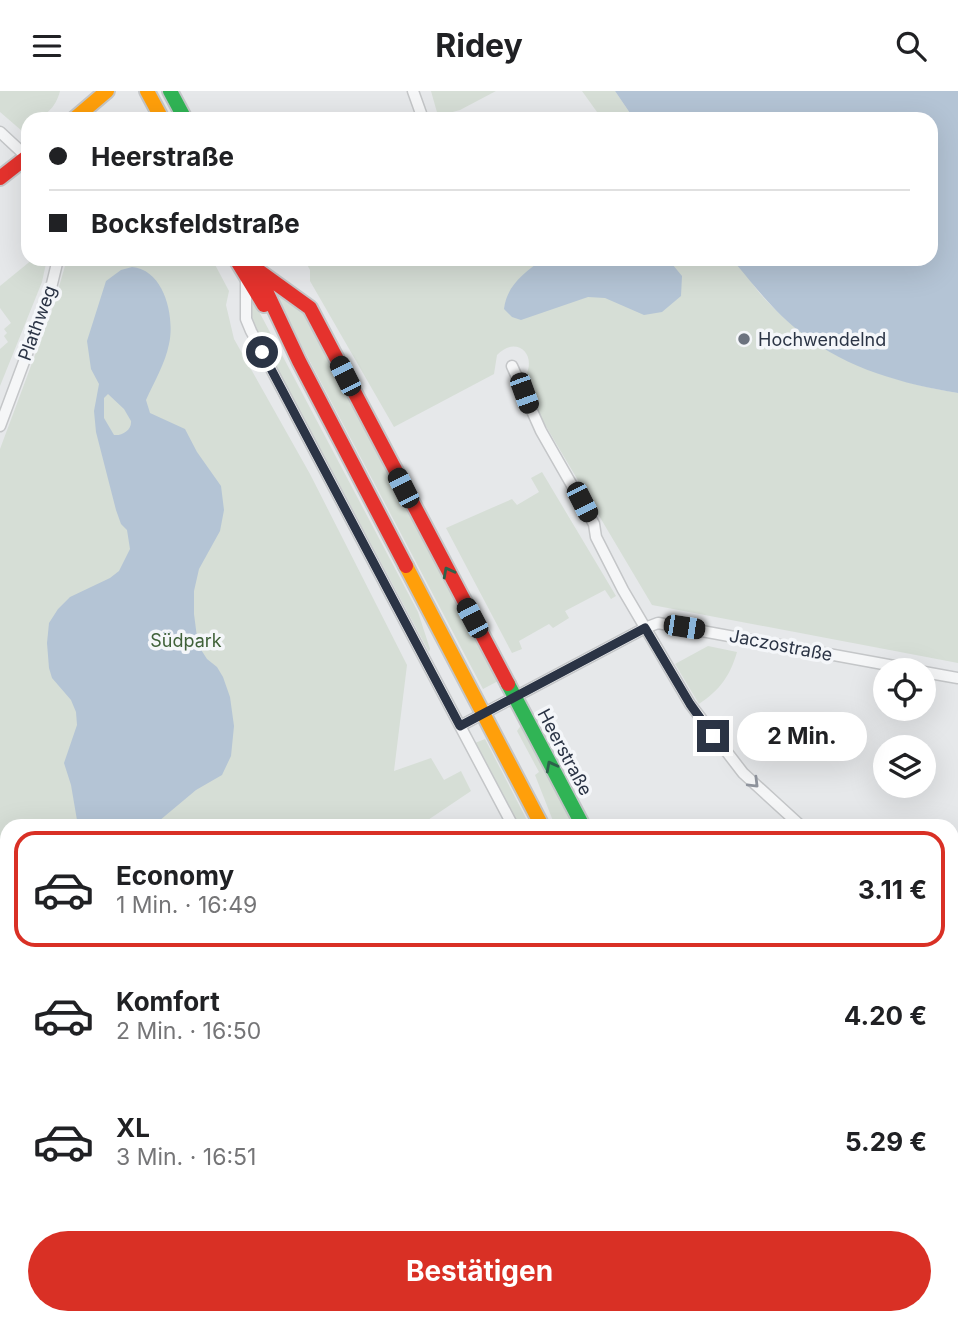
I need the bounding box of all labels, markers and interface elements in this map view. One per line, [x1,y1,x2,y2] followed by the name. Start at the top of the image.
[435,26,523,65] text: Ridey
[28,27,66,65] icon: menu
[892,27,930,65] icon: search
[91,141,234,172] text: Heerstraße
[91,208,300,239] text: Bocksfeldstraße
[14,283,60,363] street label: Plathweg
[758,329,886,350] place label: Hochwendelnd
[736,331,752,347] marker: Hochwendelnd
[246,336,278,368] route start
[327,353,364,399] car
[507,370,542,416] car
[385,465,422,511] car
[564,479,601,525] car
[443,567,456,579] one-way arrow
[453,595,492,641] car
[662,613,707,641] car
[728,625,834,665] street label: Jaczostraße
[150,630,222,651] park label: Südpark
[873,658,936,798] map controls
[873,658,936,721] button: locate
[533,705,597,799] street label: Heerstraße
[738,711,867,761] callout: 2 Min.
[697,720,729,752] route end
[767,722,837,750] text: 2 Min.
[873,735,936,798] button: layers
[546,760,559,773] one-way arrow
[745,775,758,788] one-way arrow
[32,858,95,921] icon: car
[116,860,234,891] text: Economy
[858,874,927,905] text: 3.11 €
[116,891,257,919] text: 1 Min. · 16:49
[32,984,95,1047] icon: car
[116,986,220,1017] text: Komfort
[844,1000,927,1031] text: 4.20 €
[116,1017,261,1045] text: 2 Min. · 16:50
[32,1110,95,1173] icon: car
[116,1112,150,1143] text: XL
[845,1126,927,1157] text: 5.29 €
[116,1143,256,1171] text: 3 Min. · 16:51
[28,1231,931,1311] button: Bestätigen

